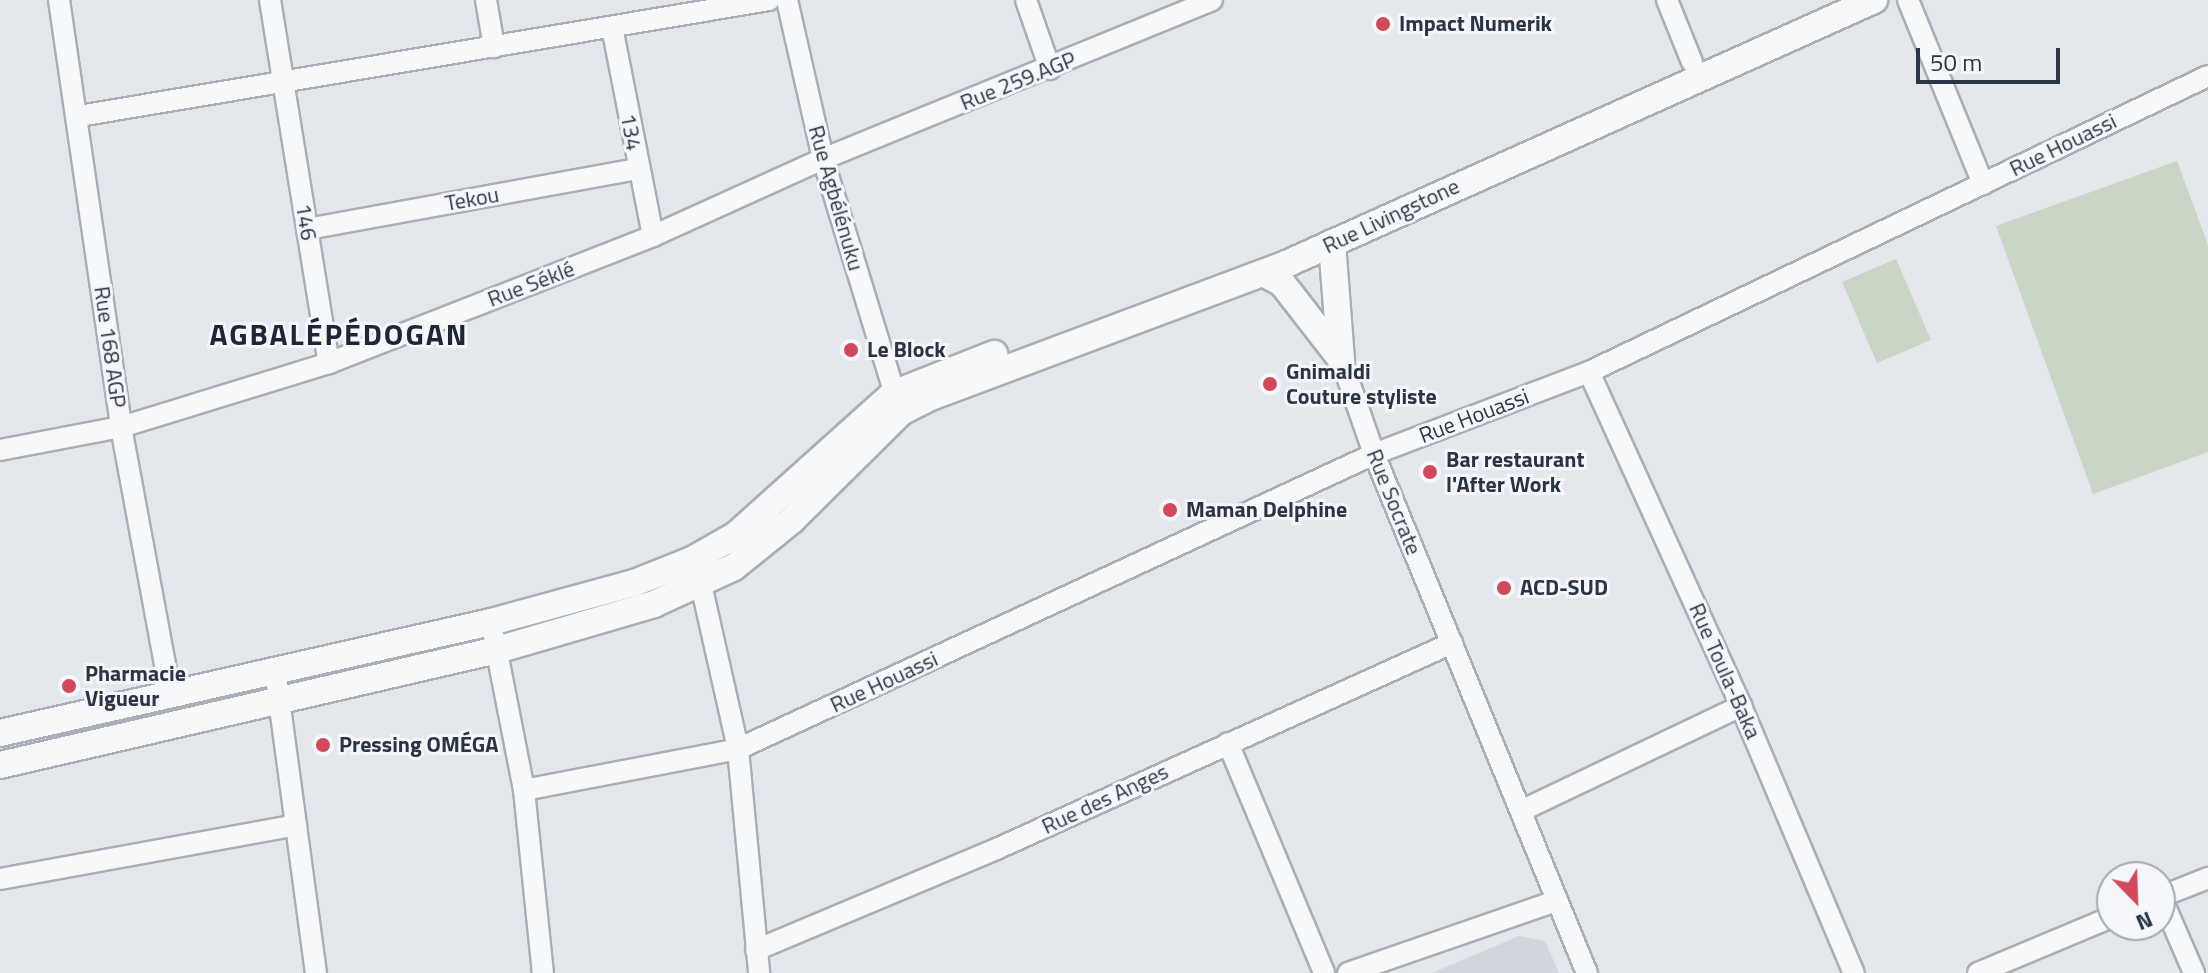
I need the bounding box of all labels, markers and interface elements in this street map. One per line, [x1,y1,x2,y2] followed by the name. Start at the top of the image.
[1399,11,1552,37] place label: Impact Numerik
[1374,15,1392,33] marker: Impact Numerik
[1920,32,2064,82] scale bar
[1930,44,1982,80] text: 50 m
[956,46,1080,116] street label: Rue 259.AGP
[2005,108,2121,182] street label: Rue Houassi
[615,112,647,152] street label: 134
[803,122,869,274] street label: Rue Agbélénuku
[1319,173,1463,259] street label: Rue Livingstone
[443,181,501,217] street label: Tekou
[290,202,322,242] street label: 146
[484,255,578,313] street label: Rue Séklé
[88,285,132,409] street label: Rue 168 AGP
[209,316,469,352] district label: AGBALÉPÉDOGAN
[867,337,946,363] place label: Le Block
[842,341,860,359] marker: Le Block
[1286,358,1437,410] place label: Gnimaldi Couture styliste
[1261,375,1279,393] marker: Gnimaldi Couture styliste
[1415,383,1533,449] street label: Rue Houassi
[1361,445,1427,559] street label: Rue Socrate
[1446,446,1584,498] place label: Bar restaurant l'After Work
[1421,463,1439,481] marker: Bar restaurant l'After Work
[1186,497,1347,523] place label: Maman Delphine
[1161,501,1179,519] marker: Maman Delphine
[1520,575,1608,601] place label: ACD-SUD
[1495,579,1513,597] marker: ACD-SUD
[1683,599,1767,743] street label: Rue Toula-Baka
[826,646,942,718] street label: Rue Houassi
[85,660,186,712] place label: Pharmacie Vigueur
[60,677,78,695] marker: Pharmacie Vigueur
[339,732,499,758] place label: Pressing OMÉGA
[314,736,332,754] marker: Pressing OMÉGA
[1038,758,1172,840] street label: Rue des Anges
[2096,861,2176,941] north arrow
[2131,903,2158,940] text: N

